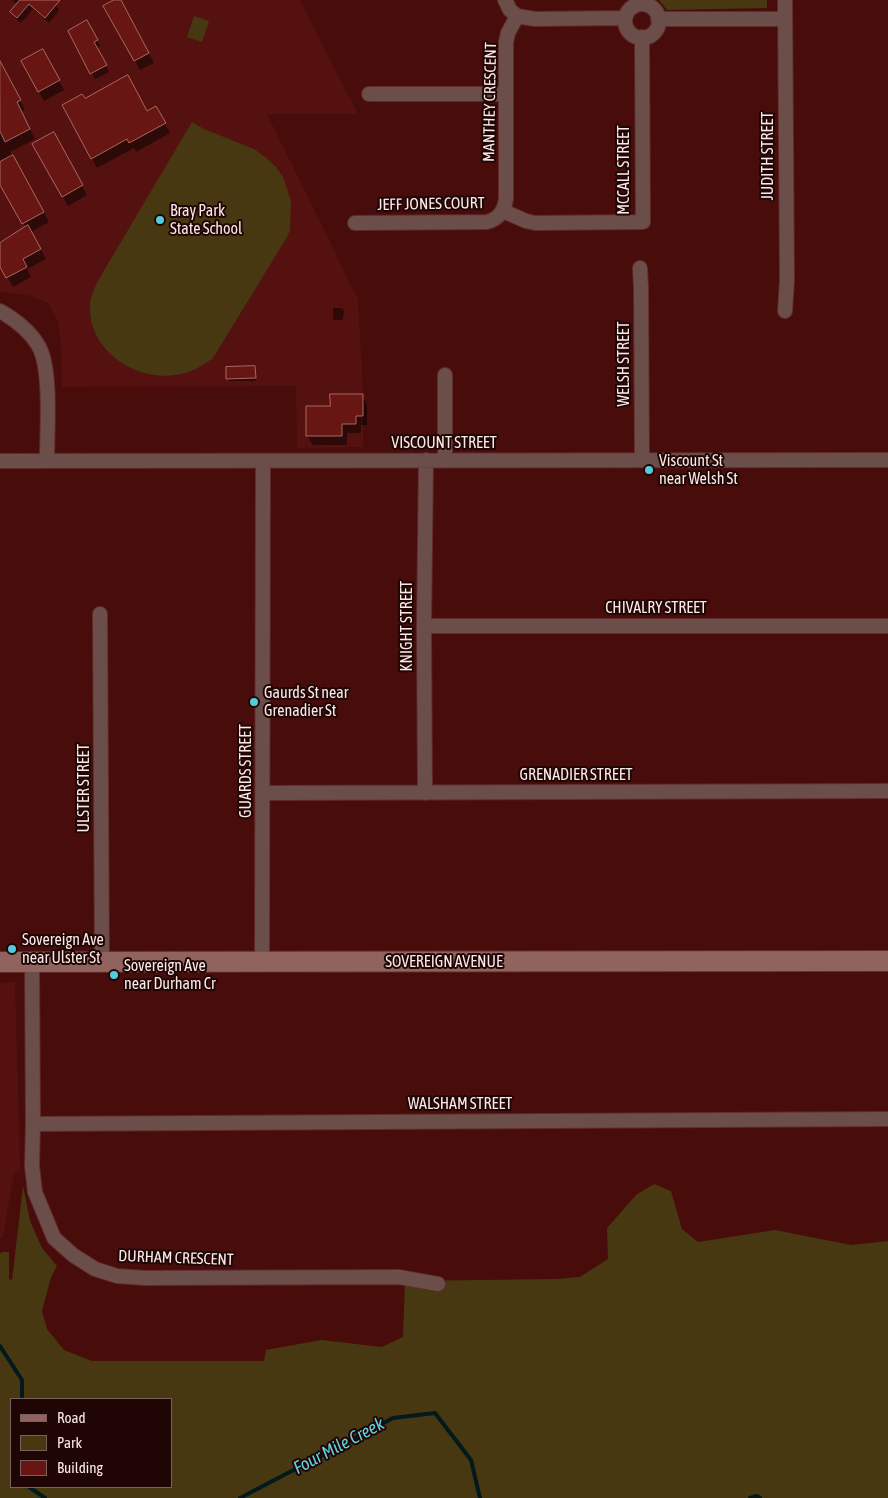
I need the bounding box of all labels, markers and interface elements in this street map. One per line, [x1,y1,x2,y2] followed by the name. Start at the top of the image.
[479,42,501,162] street label: MANTHEY CRESCENT
[758,112,778,200] street label: JUDITH STREET
[614,125,634,215] street label: MCCALL STREET
[377,193,485,215] street label: JEFF JONES COURT
[170,201,242,239] place label: Bray Park State School
[154,214,166,226] marker: Bray Park State School
[614,321,634,407] street label: WELSH STREET
[391,433,497,453] street label: VISCOUNT STREET
[659,451,738,489] place label: Viscount St near Welsh St
[643,464,655,476] marker: Viscount St near Welsh St
[397,581,417,671] street label: KNIGHT STREET
[605,598,707,618] street label: CHIVALRY STREET
[264,683,348,721] place label: Gaurds St near Grenadier St
[248,696,260,708] marker: Gaurds St near Grenadier St
[236,724,256,818] street label: GUARDS STREET
[74,744,94,832] street label: ULSTER STREET
[519,765,633,785] street label: GRENADIER STREET
[22,930,104,968] place label: Sovereign Ave near Ulster St
[6,943,18,955] marker: Sovereign Ave near Ulster St
[385,952,503,972] street label: SOVEREIGN AVENUE
[124,956,216,994] place label: Sovereign Ave near Durham Cr
[108,969,120,981] marker: Sovereign Ave near Durham Cr
[408,1094,512,1114] street label: WALSHAM STREET
[118,1246,234,1270] street label: DURHAM CRESCENT
[10,1398,172,1488] legend
[57,1409,86,1426] text: Road
[290,1413,388,1479] water label: Four Mile Creek
[57,1434,82,1451] text: Park
[57,1459,103,1476] text: Building

